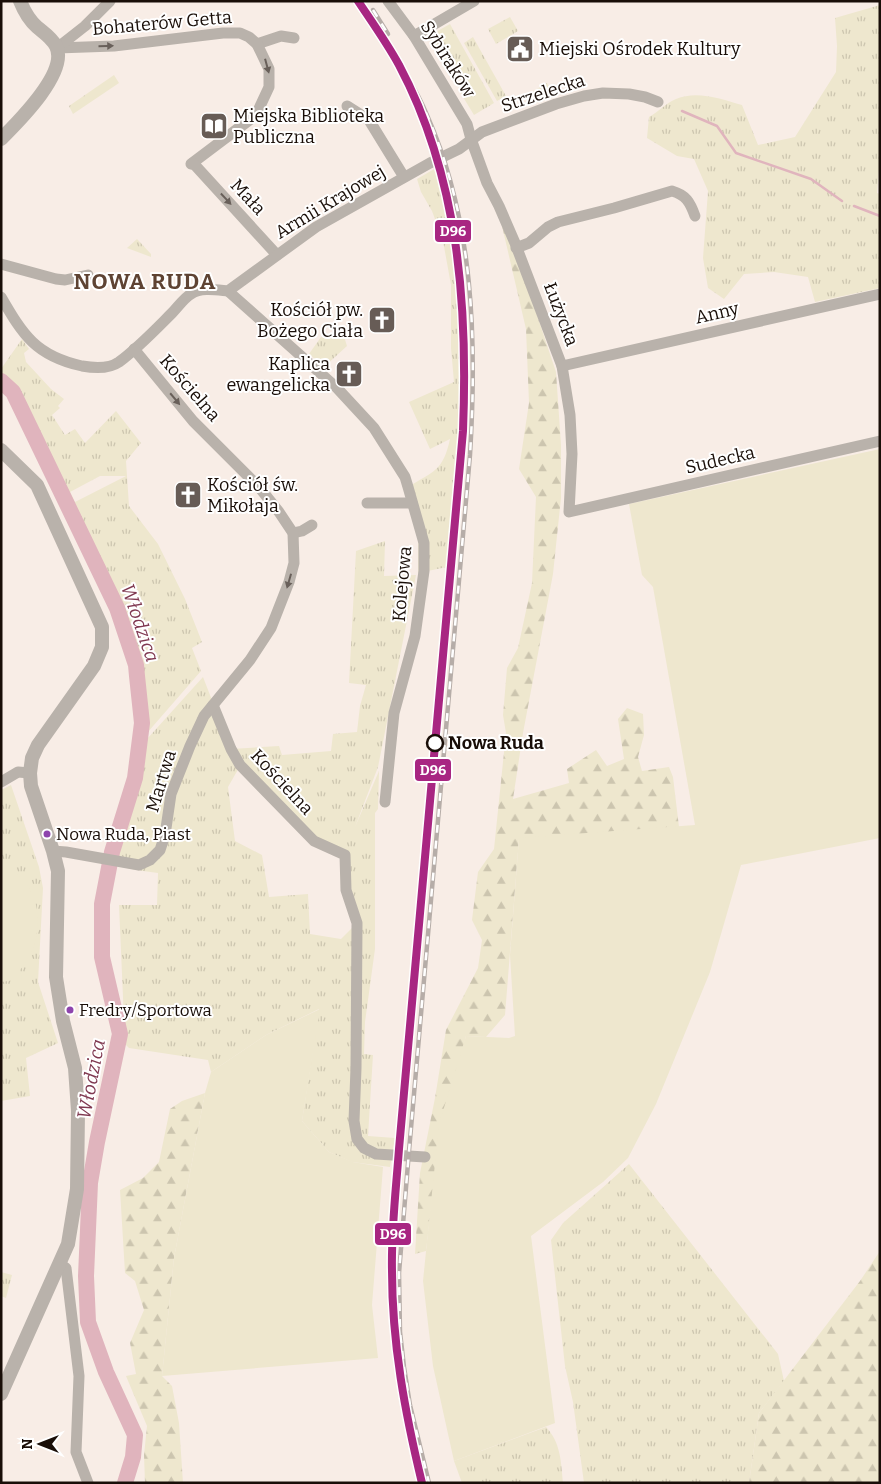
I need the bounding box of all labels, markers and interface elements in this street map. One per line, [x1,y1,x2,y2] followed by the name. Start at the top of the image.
[91,6,233,40] street label: Bohaterów Getta
[416,16,481,102] street label: Sybiraków
[505,34,535,64] public building icon: Miejski Ośrodek Kultury
[539,38,741,60] place label: Miejski Ośrodek Kultury
[98,42,114,50] one-way arrow
[263,58,271,74] one-way arrow
[498,69,588,117] street label: Strzelecka
[233,105,384,148] place label: Miejska Biblioteka Publiczna
[199,111,229,141] library icon: Miejska Biblioteka Publiczna
[271,160,389,244] street label: Armii Krajowej
[226,174,270,220] street label: Mała
[220,193,232,205] one-way arrow
[434,219,472,243] line badge: D96
[440,223,466,240] text: D96
[74,268,216,295] district label: NOWA RUDA
[539,279,583,349] street label: Łużycka
[693,297,741,329] street label: Anny
[257,299,363,342] place label: Kościół pw. Bożego Ciała
[367,305,397,335] church icon: Kościół pw. Bożego Ciała
[155,350,225,426] street label: Kościelna
[227,353,330,396] place label: Kaplica ewangelicka
[334,359,364,389] church icon: Kaplica ewangelicka
[170,392,181,405] one-way arrow
[683,441,757,479] street label: Sudecka
[207,474,298,517] place label: Kościół św. Mikołaja
[173,480,203,510] church icon: Kościół św. Mikołaja
[388,545,416,623] street label: Kolejowa
[285,573,293,588] one-way arrow
[116,581,164,665] water label: Włodzica
[448,732,544,754] place label: Nowa Ruda
[426,734,444,752] marker: Nowa Ruda
[246,745,318,820] street label: Kościelna
[141,747,181,815] street label: Martwa
[414,758,452,782] line badge: D96
[420,762,446,779] text: D96
[56,824,191,845] place label: Nowa Ruda, Piast
[42,829,52,839] marker: Nowa Ruda, Piast
[79,1000,212,1021] place label: Fredry/Sportowa
[65,1005,75,1015] marker: Fredry/Sportowa
[72,1037,110,1121] water label: Włodzica
[374,1222,412,1246] line badge: D96
[380,1226,406,1243] text: D96
[15,1419,65,1469] north arrow
[19,1438,36,1449] text: N

